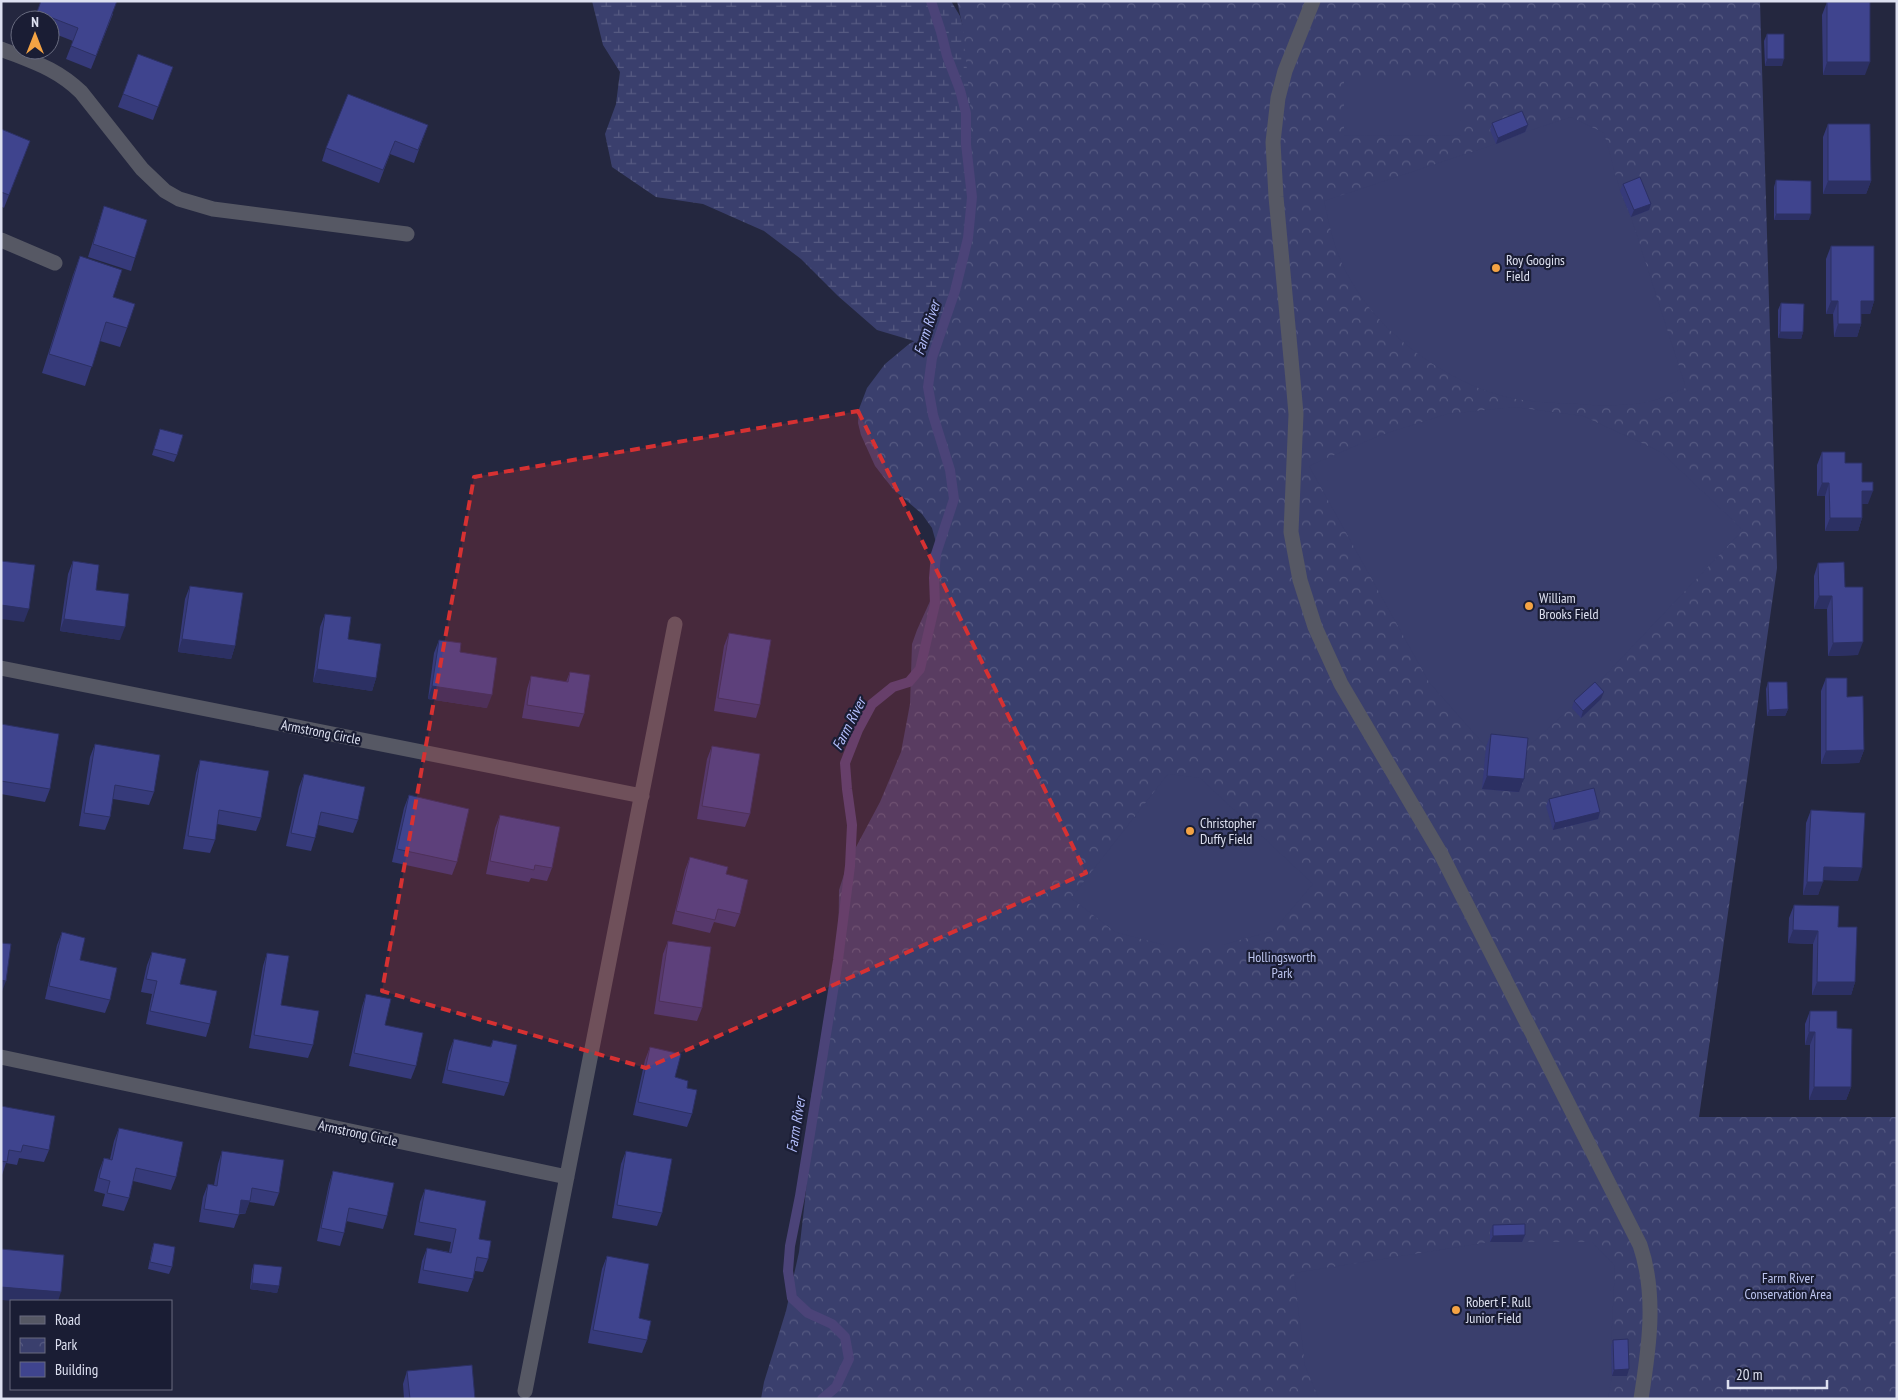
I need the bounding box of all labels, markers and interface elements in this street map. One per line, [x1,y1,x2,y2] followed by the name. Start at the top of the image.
[10,10,60,60] north arrow
[31,13,39,31] text: N
[1506,251,1565,285] place label: Roy Googins Field
[1490,262,1502,274] marker: Roy Googins Field
[909,297,945,357] water label: Farm River
[1539,589,1599,623] place label: William Brooks Field
[1523,600,1535,612] marker: William Brooks Field
[827,693,871,753] water label: Farm River
[280,715,362,749] street label: Armstrong Circle
[1200,814,1256,848] place label: Christopher Duffy Field
[1184,825,1196,837] marker: Christopher Duffy Field
[1248,948,1316,982] park label: Hollingsworth Park
[782,1094,810,1154] water label: Farm River
[317,1116,399,1150] street label: Armstrong Circle
[1744,1269,1832,1303] park label: Farm River Conservation Area
[1465,1293,1531,1327] place label: Robert F. Rull Junior Field
[10,1300,172,1390] legend
[1450,1304,1462,1316] marker: Robert F. Rull Junior Field
[55,1310,81,1329] text: Road
[55,1335,77,1354] text: Park
[1728,1358,1827,1390] scale bar
[55,1360,98,1379] text: Building
[1736,1365,1762,1384] text: 20 m

